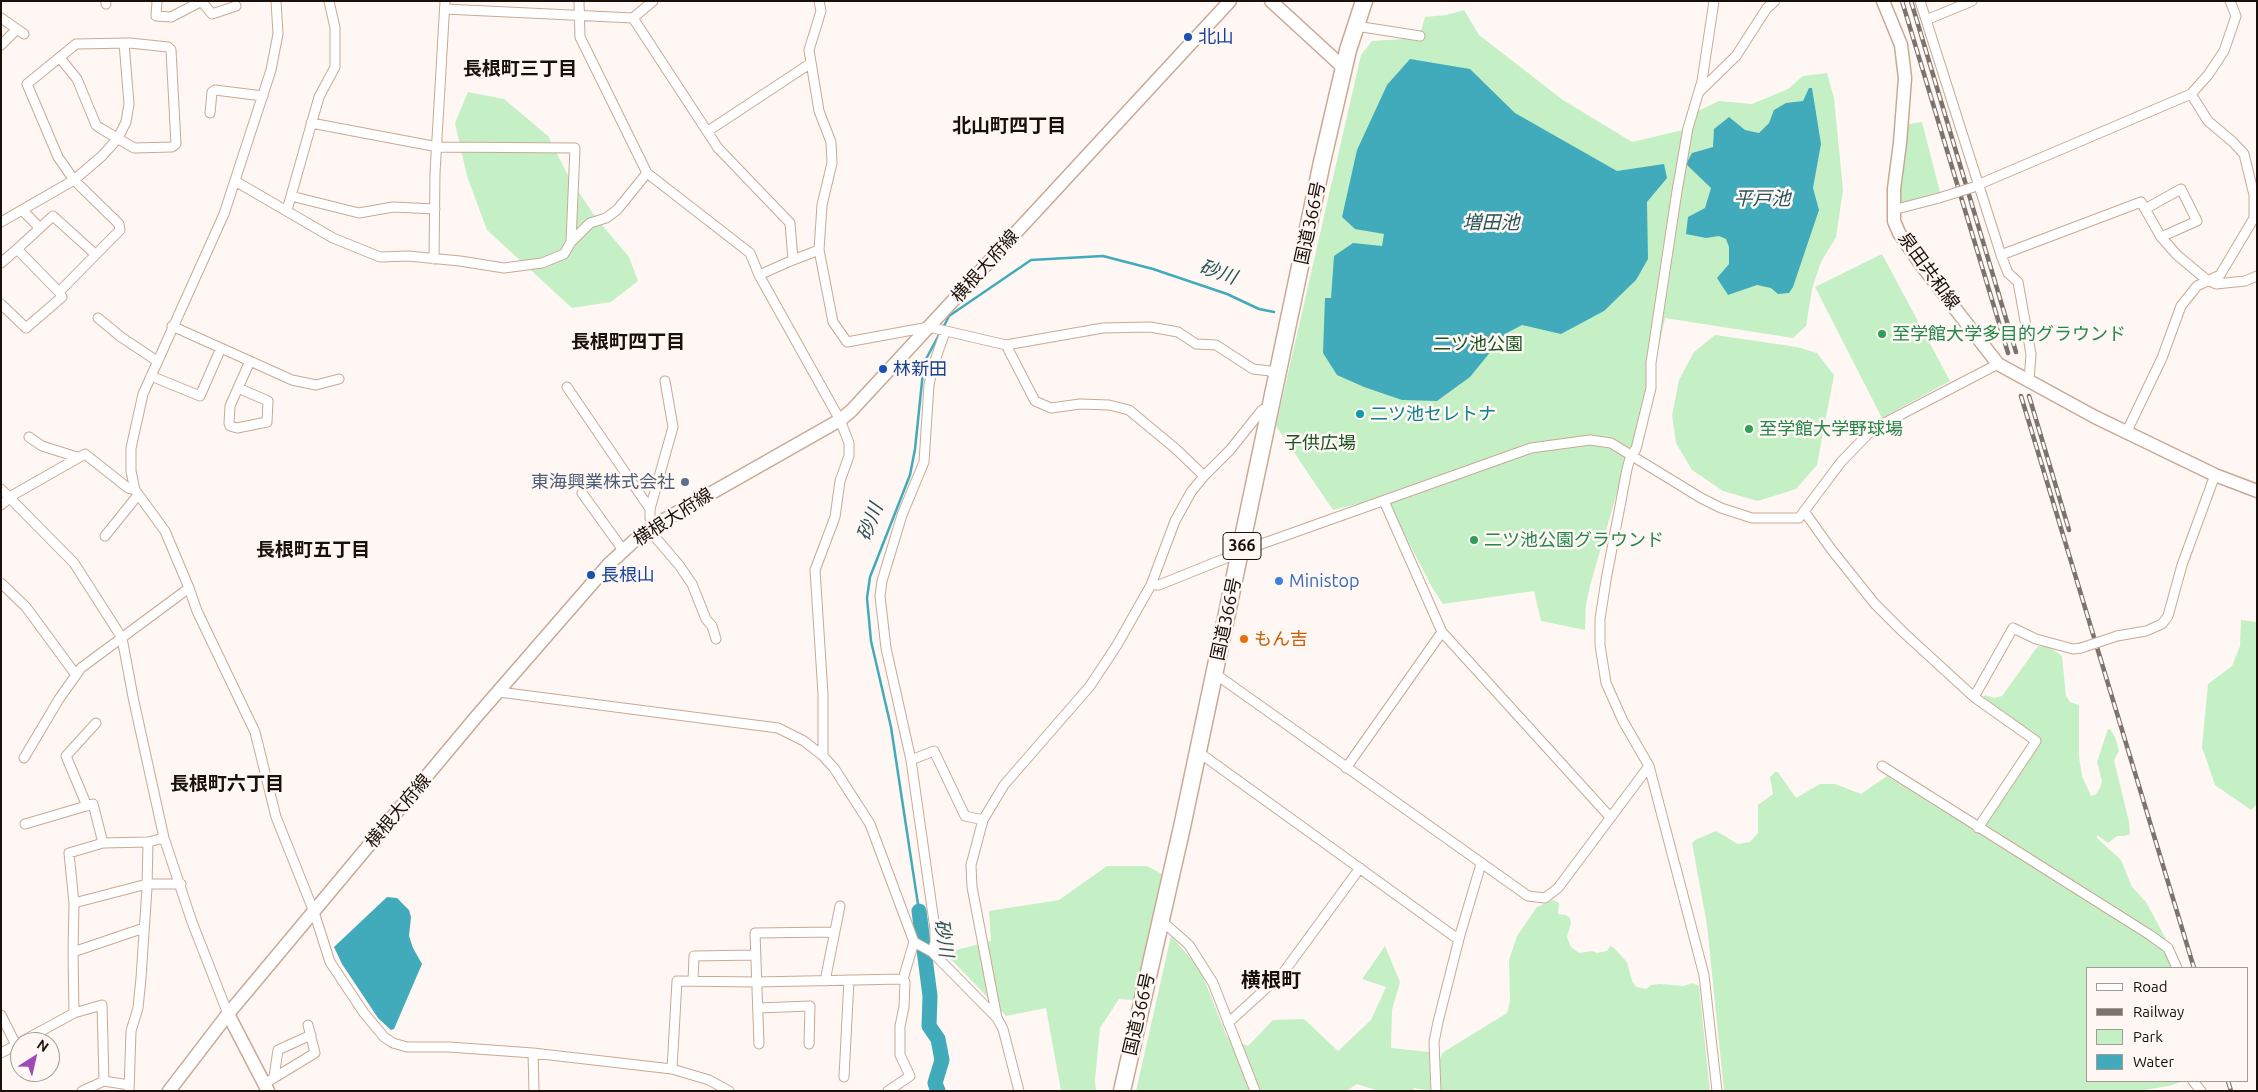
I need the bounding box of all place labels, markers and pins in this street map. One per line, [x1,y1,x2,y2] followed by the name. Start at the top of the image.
[1198,26,1234,48] place label: 北山
[1182,31,1194,43] marker: 北山
[1892,323,2126,345] place label: 至学館大学多目的グラウンド
[1876,328,1888,340] marker: 至学館大学多目的グラウンド
[893,358,947,380] place label: 林新田
[877,363,889,375] marker: 林新田
[1370,403,1496,425] place label: 二ツ池セレトナ
[1354,408,1366,420] marker: 二ツ池セレトナ
[1759,418,1903,440] place label: 至学館大学野球場
[1743,423,1755,435] marker: 至学館大学野球場
[531,471,675,493] place label: 東海興業株式会社
[679,476,691,488] marker: 東海興業株式会社
[1484,529,1664,551] place label: 二ツ池公園グラウンド
[1468,534,1480,546] marker: 二ツ池公園グラウンド
[601,564,655,586] place label: 長根山
[585,569,597,581] marker: 長根山
[1289,570,1360,592] place label: Ministop
[1273,575,1285,587] marker: Ministop
[1254,628,1308,650] place label: もん吉
[1238,633,1250,645] marker: もん吉

